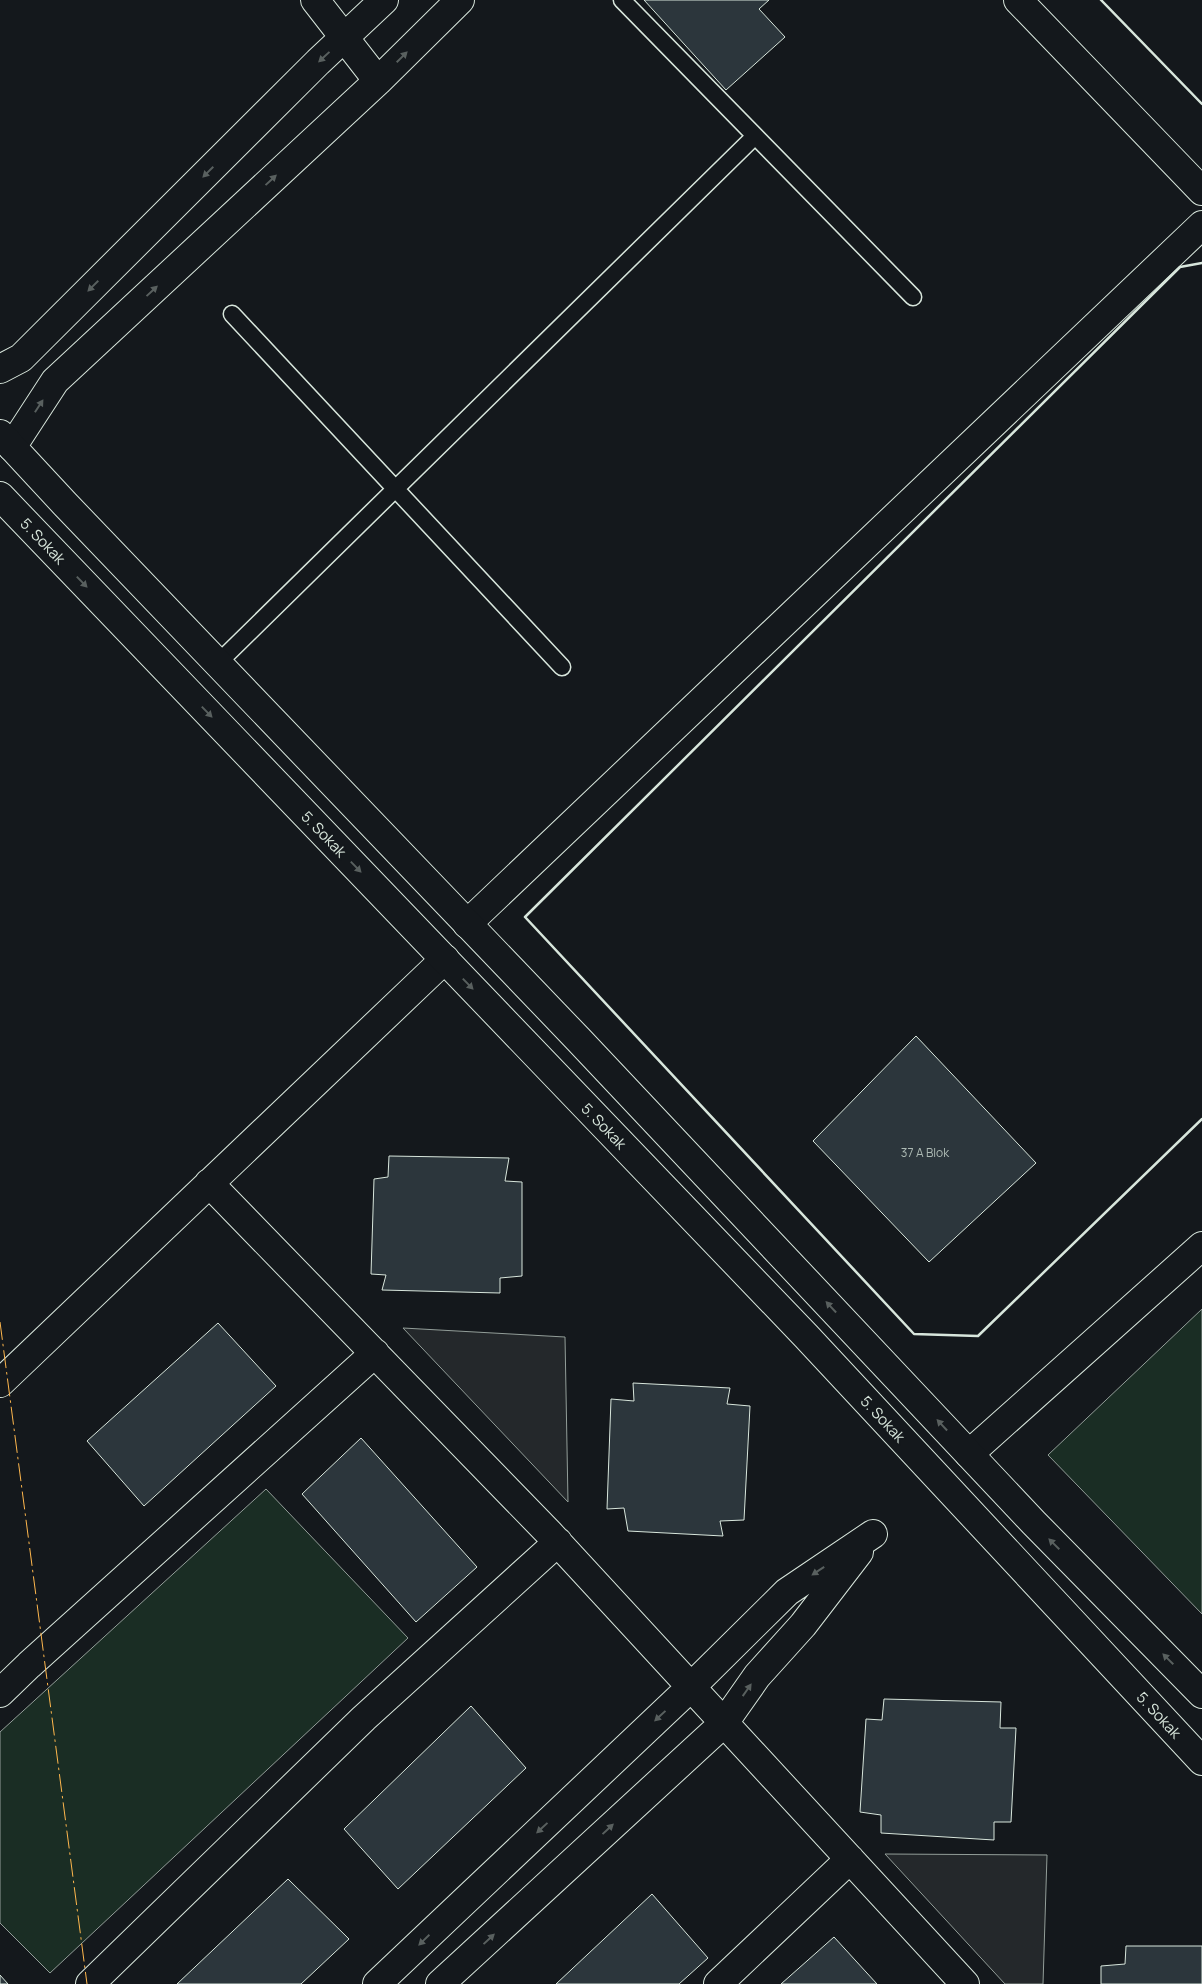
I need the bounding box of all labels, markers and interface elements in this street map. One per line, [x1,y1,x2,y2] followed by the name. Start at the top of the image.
[318,51,330,63] one-way arrow
[396,51,408,63] one-way arrow
[202,166,214,178] one-way arrow
[265,174,277,186] one-way arrow
[87,280,99,292] one-way arrow
[146,285,158,297] one-way arrow
[34,400,43,413] one-way arrow
[16,513,71,569] street label: 5. Sokak
[76,576,88,588] one-way arrow
[201,706,213,718] one-way arrow
[297,806,352,862] street label: 5. Sokak
[350,860,362,872] one-way arrow
[462,978,474,990] one-way arrow
[577,1098,632,1154] street label: 5. Sokak
[901,1144,950,1161] house number: 37 A Blok
[825,1302,837,1314] one-way arrow
[856,1391,910,1447] street label: 5. Sokak
[936,1420,948,1432] one-way arrow
[1048,1538,1060,1550] one-way arrow
[811,1566,825,1576] one-way arrow
[1162,1654,1174,1666] one-way arrow
[742,1683,752,1697] one-way arrow
[1132,1687,1186,1743] street label: 5. Sokak
[655,1710,667,1722] one-way arrow
[536,1822,548,1834] one-way arrow
[602,1823,614,1835] one-way arrow
[482,1933,494,1945] one-way arrow
[418,1934,430,1946] one-way arrow

